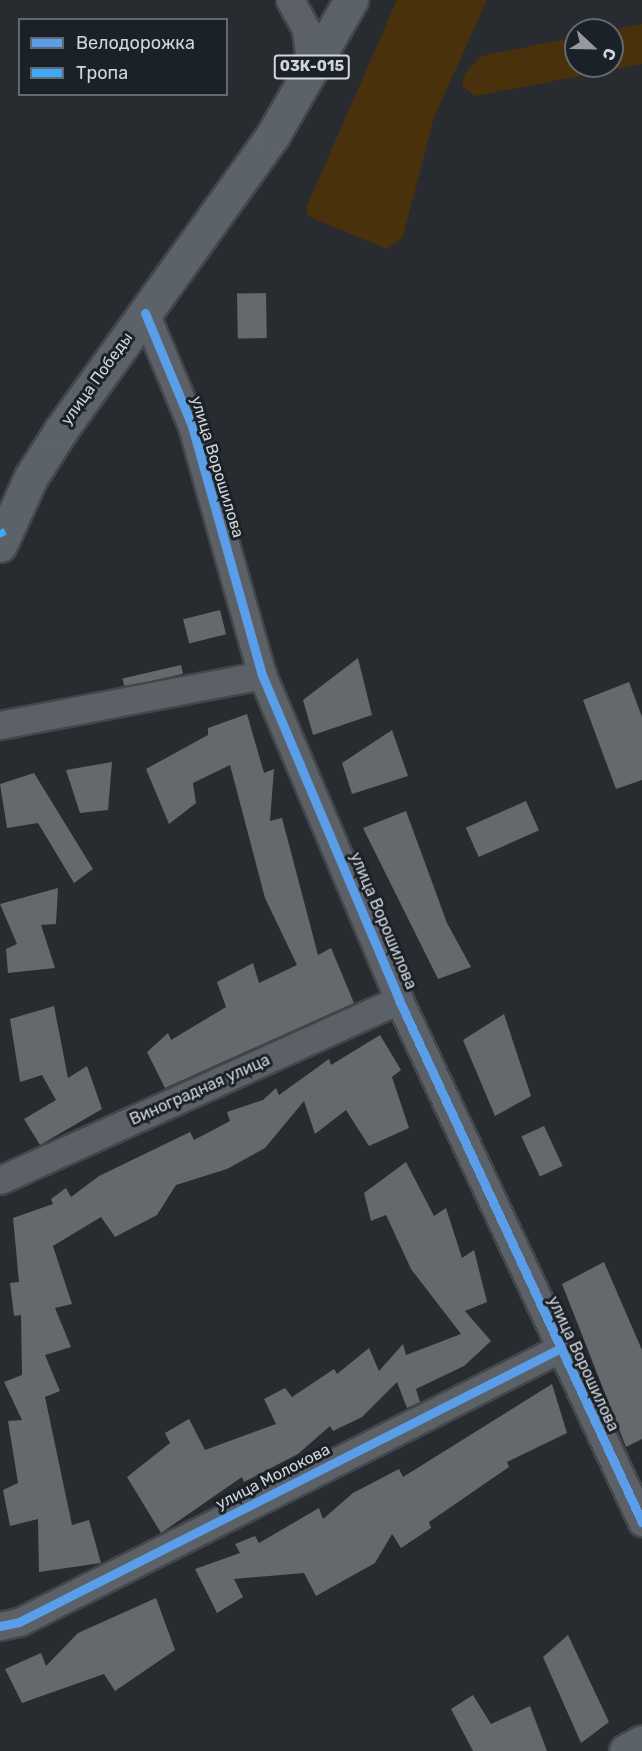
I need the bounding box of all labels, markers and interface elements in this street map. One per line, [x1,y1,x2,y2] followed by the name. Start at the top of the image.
[18,18,228,96] legend
[564,18,624,78] north arrow
[76,32,195,54] text: Велодорожка
[598,45,620,63] text: С
[273,55,351,79] road number: 03К-015
[76,62,128,84] text: Тропа
[57,329,137,429] street label: улица Победы
[186,394,248,540] street label: улица Ворошилова
[345,850,421,992] street label: улица Ворошилова
[127,1050,273,1130] street label: Виноградная улица
[543,1293,623,1435] street label: улица Ворошилова
[213,1440,333,1514] street label: улица Молокова

